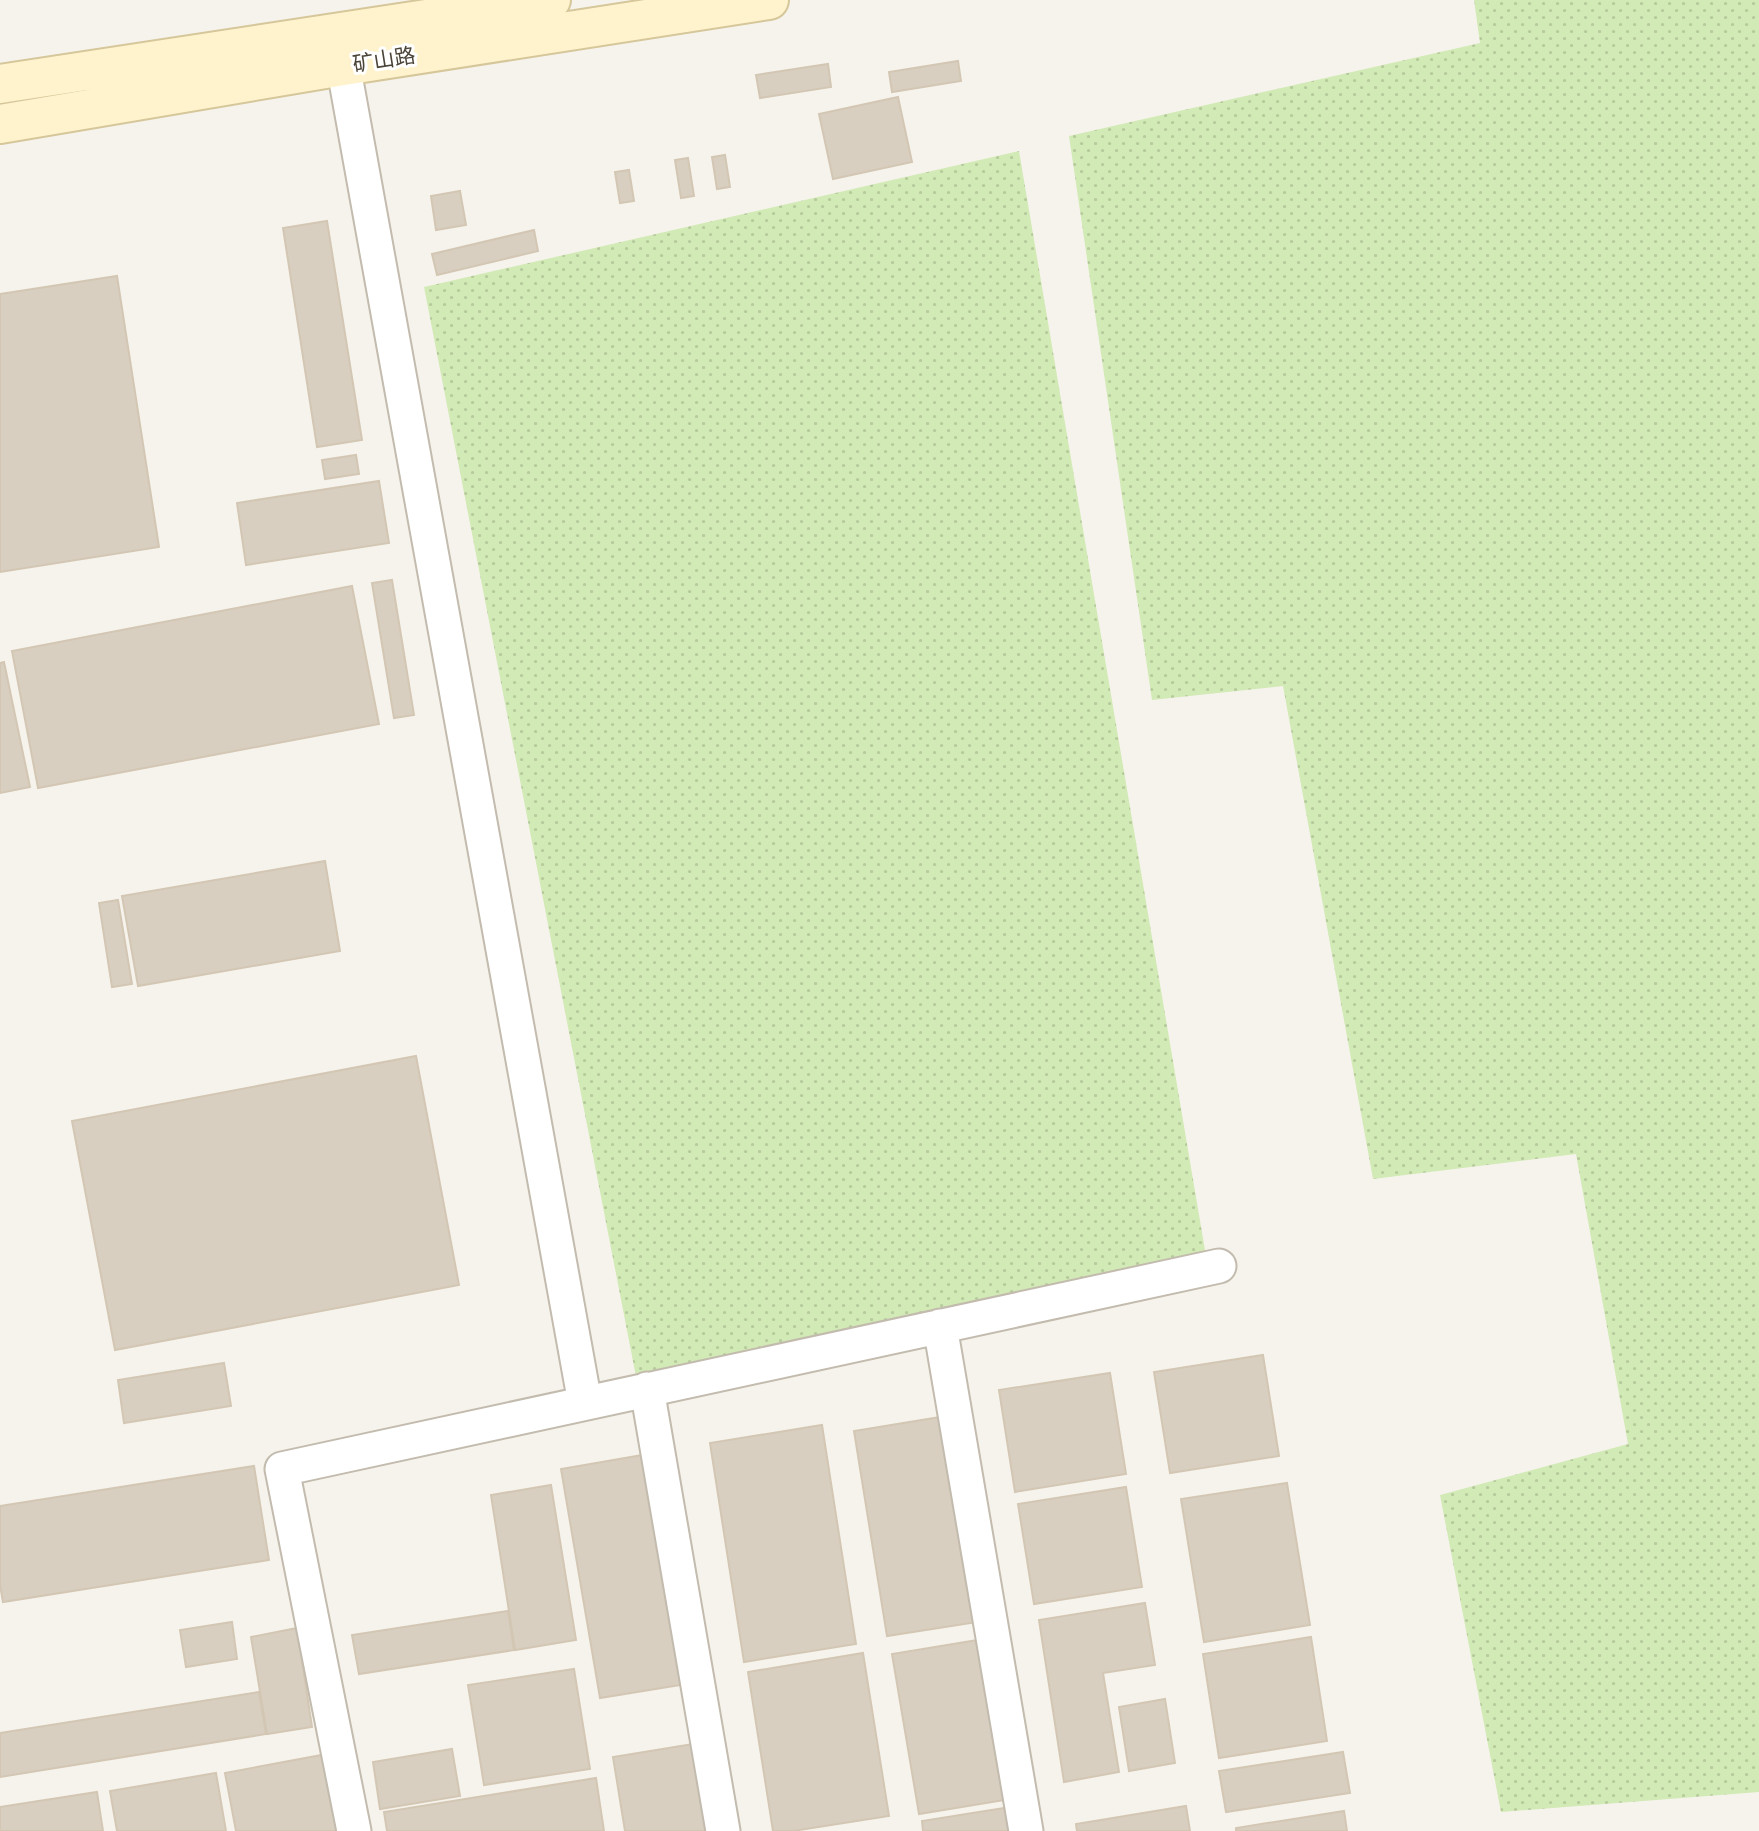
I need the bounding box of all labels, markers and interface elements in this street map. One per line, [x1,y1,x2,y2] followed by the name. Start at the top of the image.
[351,42,417,77] street label: 矿山路

